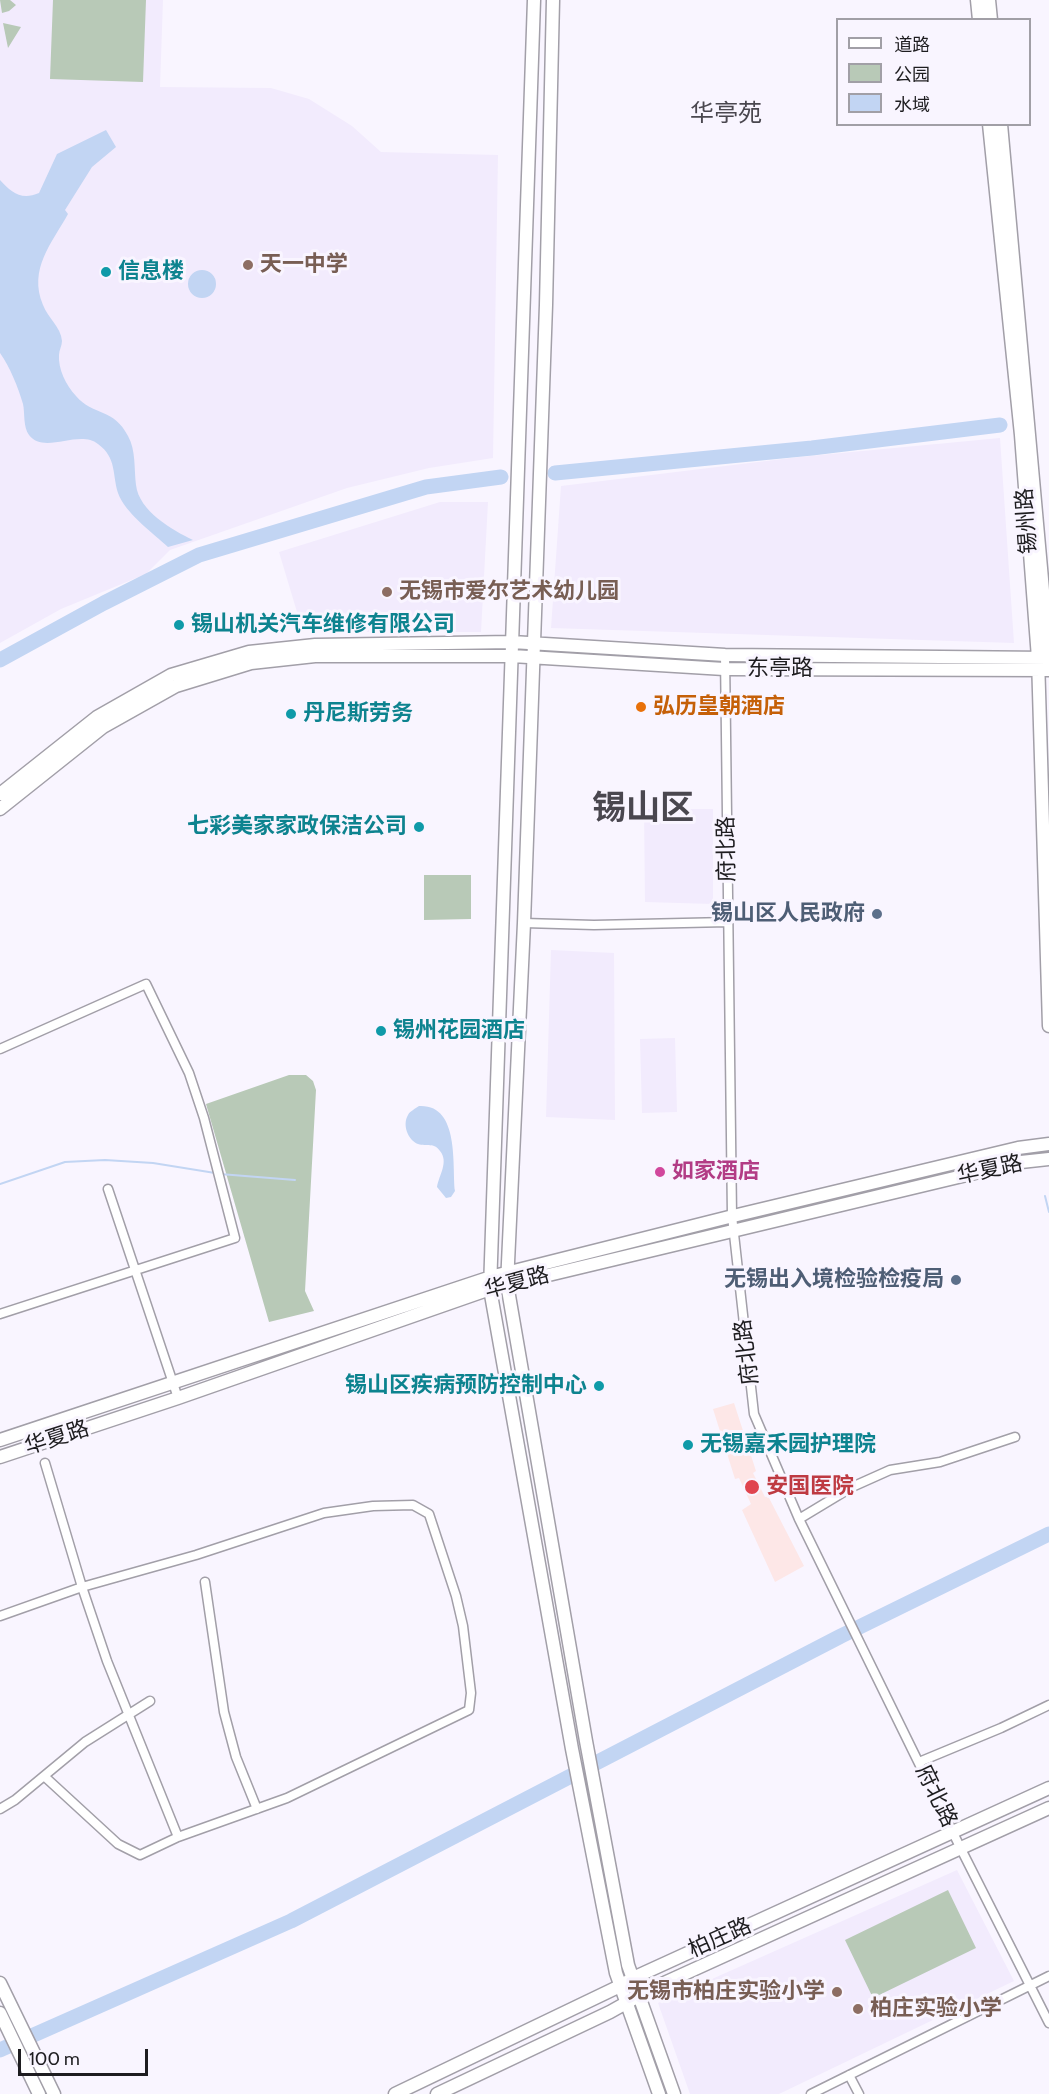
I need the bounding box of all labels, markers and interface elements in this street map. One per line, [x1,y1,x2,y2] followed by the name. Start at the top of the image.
[836,18,1031,126] legend
[894,34,930,56] text: 道路
[894,64,930,86] text: 公园
[894,94,930,116] text: 水域
[690,100,762,128] district label: 华亭苑
[260,252,348,278] place label: 天一中学
[241,258,255,272] marker: 天一中学
[118,259,184,285] place label: 信息楼
[99,265,113,279] marker: 信息楼
[1012,487,1042,555] street label: 锡州路
[399,579,619,605] place label: 无锡市爱尔艺术幼儿园
[380,585,394,599] marker: 无锡市爱尔艺术幼儿园
[191,612,455,638] place label: 锡山机关汽车维修有限公司
[172,618,186,632] marker: 锡山机关汽车维修有限公司
[747,656,813,682] street label: 东亭路
[653,694,785,720] place label: 弘历皇朝酒店
[634,700,648,714] marker: 弘历皇朝酒店
[303,701,413,727] place label: 丹尼斯劳务
[284,707,298,721] marker: 丹尼斯劳务
[592,789,694,829] district label: 锡山区
[187,814,407,840] place label: 七彩美家家政保洁公司
[713,816,741,882] street label: 府北路
[412,820,426,834] marker: 七彩美家家政保洁公司
[711,901,865,927] place label: 锡山区人民政府
[870,907,884,921] marker: 锡山区人民政府
[393,1018,525,1044] place label: 锡州花园酒店
[374,1024,388,1038] marker: 锡州花园酒店
[955,1150,1025,1190] street label: 华夏路
[672,1159,760,1185] place label: 如家酒店
[653,1165,667,1179] marker: 如家酒店
[482,1262,552,1304] street label: 华夏路
[724,1267,944,1293] place label: 无锡出入境检验检疫局
[949,1273,963,1287] marker: 无锡出入境检验检疫局
[730,1318,764,1386] street label: 府北路
[345,1373,587,1399] place label: 锡山区疾病预防控制中心
[592,1379,606,1393] marker: 锡山区疾病预防控制中心
[22,1415,92,1461] street label: 华夏路
[700,1432,876,1458] place label: 无锡嘉禾园护理院
[681,1438,695,1452] marker: 无锡嘉禾园护理院
[766,1474,854,1500] place label: 安国医院
[743,1478,761,1496] marker: 安国医院
[910,1761,962,1831] street label: 府北路
[684,1913,756,1963] street label: 柏庄路
[627,1979,825,2005] place label: 无锡市柏庄实验小学
[830,1985,844,1999] marker: 无锡市柏庄实验小学
[870,1996,1002,2022] place label: 柏庄实验小学
[851,2002,865,2016] marker: 柏庄实验小学
[21,2037,152,2075] scale bar
[29,2048,80,2070] text: 100 m

